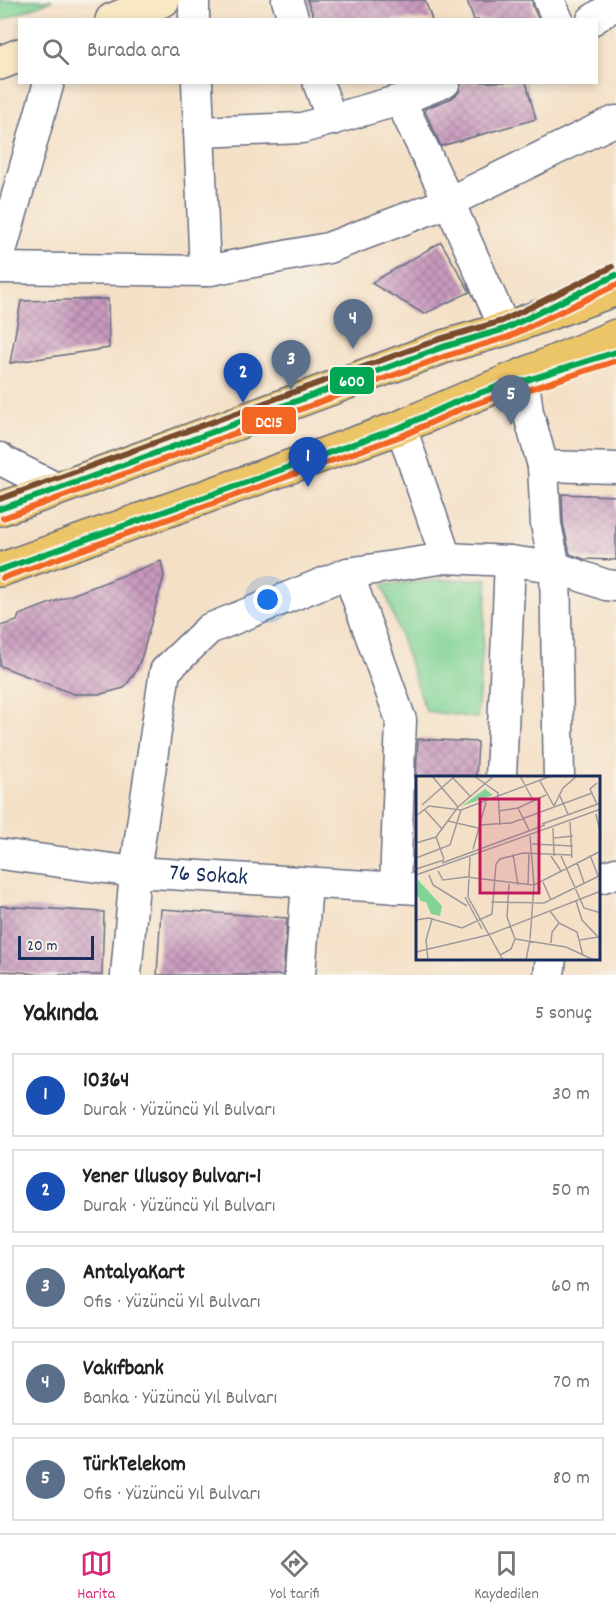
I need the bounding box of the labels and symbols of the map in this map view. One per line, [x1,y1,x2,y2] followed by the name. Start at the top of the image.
[334,300,372,349] pin: 4
[272,340,310,390] pin: 3
[224,354,262,403] pin: 2
[329,366,375,395] line badge: 600
[339,371,365,394] text: 600
[492,376,530,425] pin: 5
[241,406,297,435] line badge: DC15
[255,412,283,435] text: DC15
[288,438,328,487] pin: 1
[253,585,282,614] your location
[416,776,601,960] inset map
[168,857,249,896] street label: 76 Sokak
[18,933,94,960] scale bar

